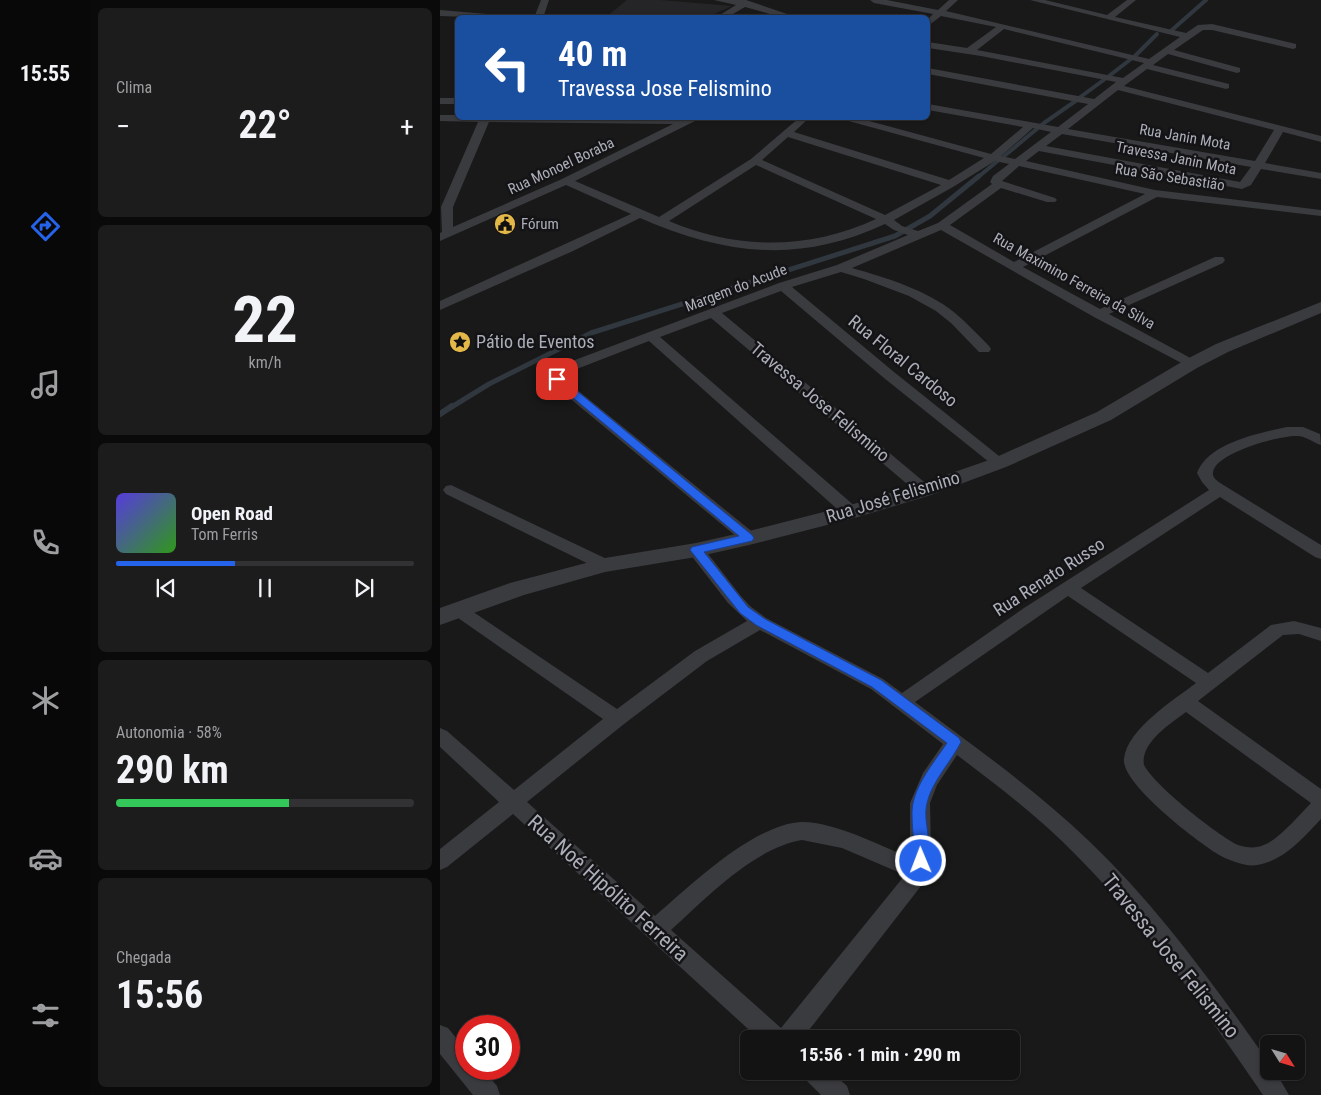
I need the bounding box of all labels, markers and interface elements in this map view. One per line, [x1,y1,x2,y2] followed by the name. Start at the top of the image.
[558,34,627,75] text: 40 m
[475,35,540,100] icon: left
[20,61,70,86] text: 15:55
[558,76,772,101] text: Travessa Jose Felismino
[116,78,152,97] text: Clima
[238,103,292,147] text: 22°
[116,110,130,143] text: −
[400,110,414,143] text: +
[1138,120,1232,154] street label: Rua Janin Mota
[505,134,617,198] street label: Rua Monoel Boraba
[1114,137,1238,179] street label: Travessa Janin Mota
[1114,159,1226,195] street label: Rua São Sebastião
[28,209,63,244] icon: directions
[493,212,517,236] public building icon: Fórum
[521,215,559,233] place label: Fórum
[990,229,1158,333] street label: Rua Maximino Ferreira da Silva
[682,260,790,316] street label: Margem do Acude
[232,282,298,358] text: 22
[845,310,962,411] street label: Rua Floral Cardoso
[448,330,472,354] place icon: Pátio de Eventos
[476,331,594,352] place label: Pátio de Eventos
[747,337,894,466] street label: Travessa Jose Felismino
[249,353,281,372] text: km/h
[536,358,578,400] pin
[543,365,571,393] icon: arrive
[28,367,63,402] icon: music
[824,466,962,527] street label: Rua José Felismino
[191,502,273,525] text: Open Road
[28,525,63,560] icon: phone
[191,525,258,544] text: Tom Ferris
[989,533,1108,620] street label: Rua Renato Russo
[152,574,180,602] icon: previous
[251,574,279,602] icon: pause
[350,574,378,602] icon: next
[28,683,63,718] icon: climate
[116,723,222,742] text: Autonomia · 58%
[116,748,229,792] text: 290 km
[523,810,693,966] street label: Rua Noé Hipólito Ferreira
[894,834,946,886] position arrow
[28,841,63,876] icon: car
[1097,869,1245,1043] street label: Travessa Jose Felismino
[116,948,171,967] text: Chegada
[116,973,203,1017] text: 15:56
[28,998,63,1033] icon: filters
[455,1015,520,1080] speed limit sign: 30
[1260,1035,1305,1080] north arrow
[1260,1035,1305,1080] map controls
[799,1043,961,1066] text: 15:56 · 1 min · 290 m

